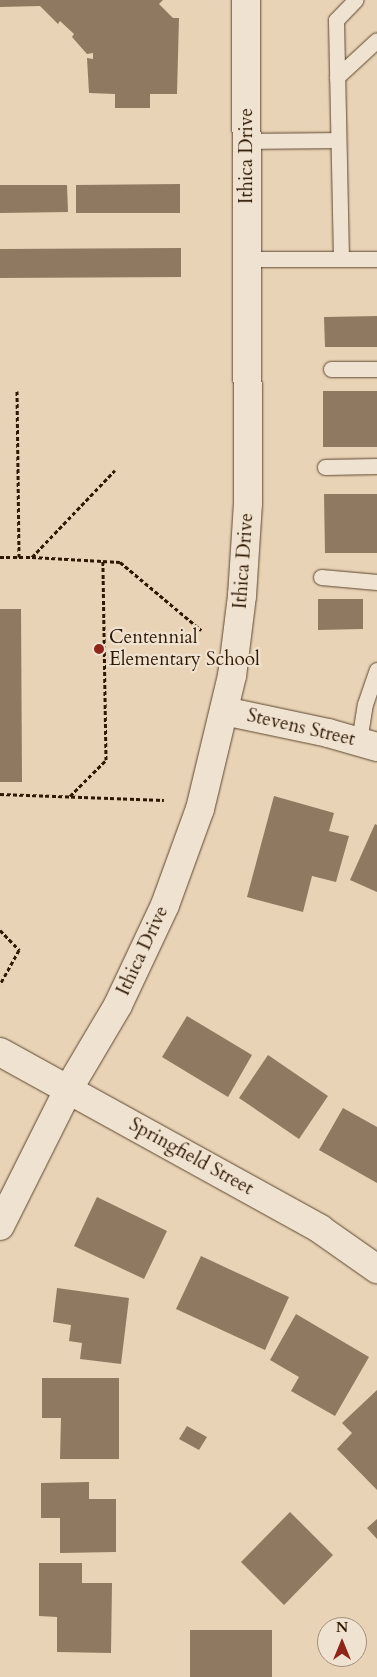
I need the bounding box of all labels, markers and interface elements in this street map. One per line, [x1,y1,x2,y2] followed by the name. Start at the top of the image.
[236,108,258,204] street label: Ithica Drive
[229,512,259,610] street label: Ithica Drive
[109,627,260,671] place label: Centennial Elementary School
[93,643,105,655] marker: Centennial Elementary School
[245,704,357,752] street label: Stevens Street
[112,903,174,999] street label: Ithica Drive
[125,1113,257,1201] street label: Springfield Street
[317,1617,367,1667] north arrow
[336,1618,348,1637] text: N

